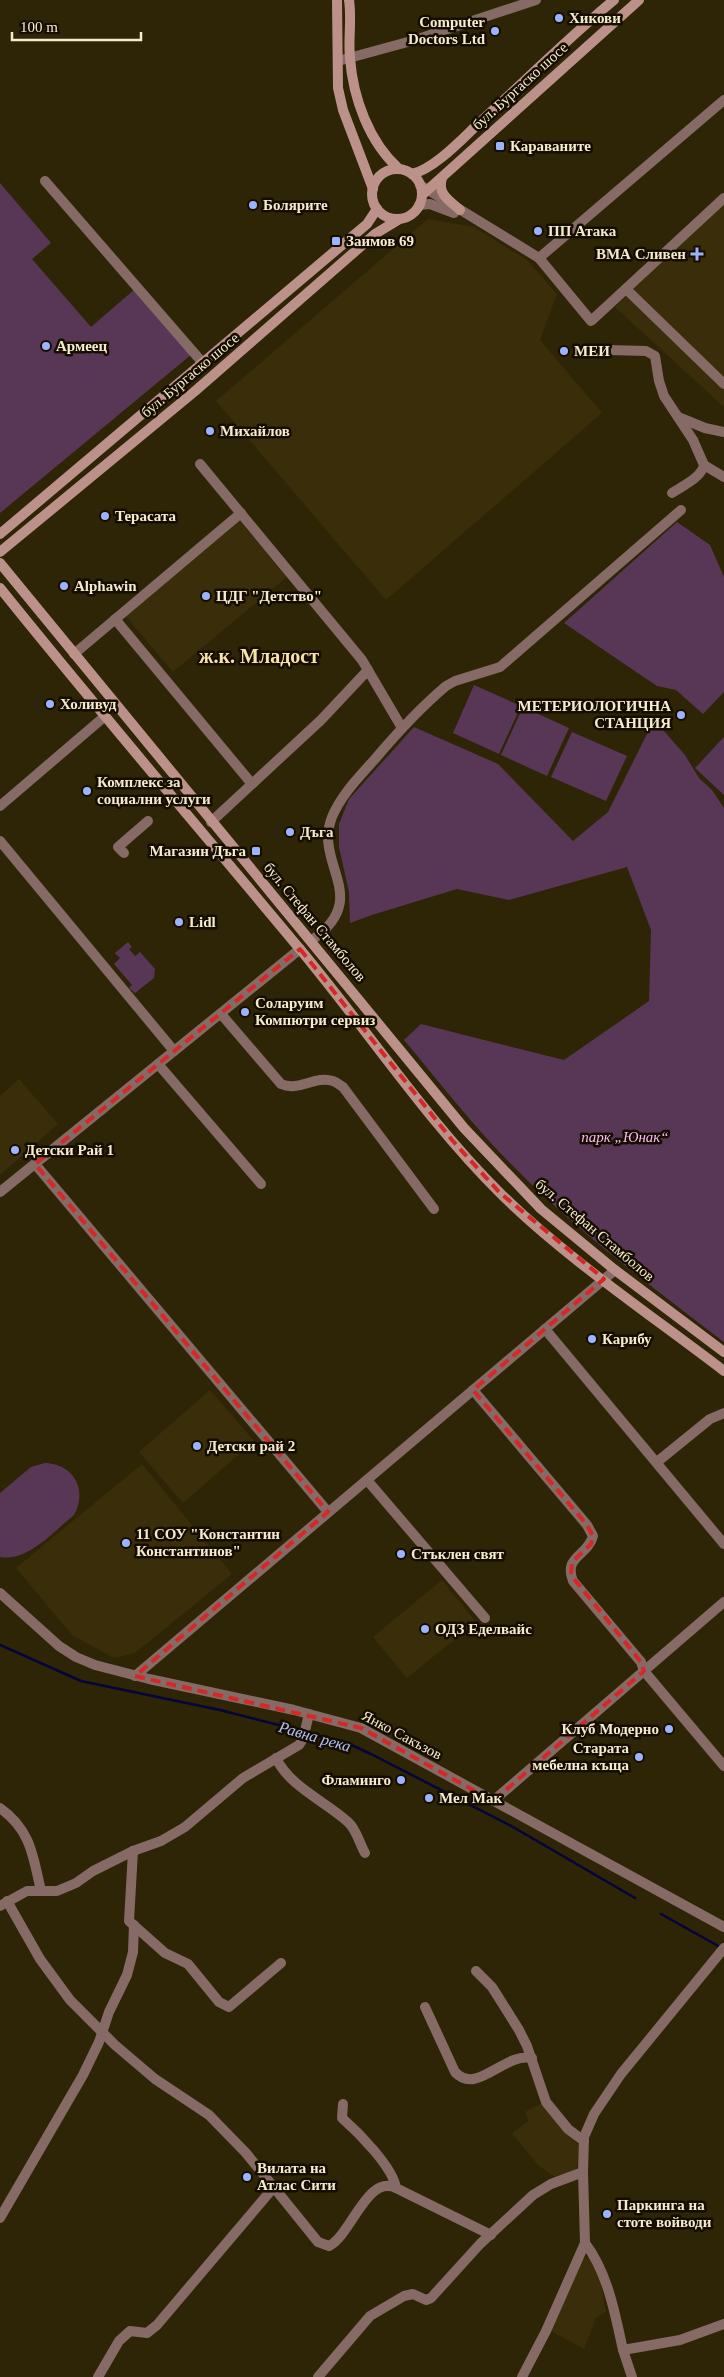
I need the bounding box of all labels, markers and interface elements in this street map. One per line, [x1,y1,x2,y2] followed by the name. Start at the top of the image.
[12,10,141,42] scale bar
[569,10,621,26] place label: Хикови
[553,12,565,24] marker: Хикови
[408,14,486,47] place label: Computer Doctors Ltd
[20,19,58,35] text: 100 m
[489,25,501,37] marker: Computer Doctors Ltd
[469,39,571,133] street label: бул. Бургаско шосе
[510,138,591,154] place label: Караваните
[494,140,506,152] marker: Караваните
[263,197,328,213] place label: Болярите
[247,199,259,211] marker: Болярите
[548,223,617,239] place label: ПП Атака
[532,225,544,237] marker: ПП Атака
[346,233,414,249] place label: Заимов 69
[330,235,342,247] marker: Заимов 69
[596,246,686,262] place label: ВМА Сливен
[690,247,704,261] marker: ВМА Сливен
[138,329,242,420] street label: бул. Бургаско шосе
[56,338,107,354] place label: Армеец
[40,340,52,352] marker: Армеец
[574,343,610,359] place label: МЕИ
[558,345,570,357] marker: МЕИ
[220,423,290,439] place label: Михайлов
[204,425,216,437] marker: Михайлов
[115,508,176,524] place label: Терасата
[99,510,111,522] marker: Терасата
[74,578,137,594] place label: Alphawin
[58,580,70,592] marker: Alphawin
[216,588,322,604] place label: ЦДГ "Детство"
[200,590,212,602] marker: ЦДГ "Детство"
[199,645,319,667] district label: ж.к. Младост
[60,696,117,712] place label: Холивуд
[44,698,56,710] marker: Холивуд
[518,698,671,731] place label: МЕТЕРИОЛОГИЧНА СТАНЦИЯ
[675,709,687,721] marker: МЕТЕРИОЛОГИЧНА СТАНЦИЯ
[97,774,211,807] place label: Комплекс за социални услуги
[81,785,93,797] marker: Комплекс за социални услуги
[300,824,334,840] place label: Дъга
[284,826,296,838] marker: Дъга
[150,843,246,859] place label: Магазин Дъга
[250,845,262,857] marker: Магазин Дъга
[261,859,369,985] street label: бул. Стефан Стамболов
[189,914,216,930] place label: Lidl
[173,916,185,928] marker: Lidl
[255,995,375,1028] place label: Соларуим Компютри сервиз
[239,1006,251,1018] marker: Соларуим Компютри сервиз
[581,1129,669,1145] park label: парк „Юнак“
[25,1142,114,1158] place label: Детски Рай 1
[9,1144,21,1156] marker: Детски Рай 1
[532,1176,658,1284] street label: бул. Стефан Стамболов
[602,1331,652,1347] place label: Карибу
[586,1333,598,1345] marker: Карибу
[207,1438,295,1454] place label: Детски рай 2
[191,1440,203,1452] marker: Детски рай 2
[136,1526,280,1559] place label: 11 СОУ "Константин Константинов"
[120,1537,132,1549] marker: 11 СОУ "Константин Константинов"
[411,1546,505,1562] place label: Стъклен свят
[395,1548,407,1560] marker: Стъклен свят
[435,1621,532,1637] place label: ОДЗ Еделвайс
[419,1623,431,1635] marker: ОДЗ Еделвайс
[359,1707,445,1763] street label: Янко Сакъзов
[276,1718,353,1756] water label: Равна река
[561,1721,659,1737] place label: Клуб Модерно
[663,1723,675,1735] marker: Клуб Модерно
[532,1740,629,1773] place label: Старата мебелна къща
[633,1751,645,1763] marker: Старата мебелна къща
[322,1772,391,1788] place label: Фламинго
[395,1774,407,1786] marker: Фламинго
[439,1790,502,1806] place label: Мел Мак
[423,1792,435,1804] marker: Мел Мак
[257,2160,336,2193] place label: Вилата на Атлас Сити
[241,2171,253,2183] marker: Вилата на Атлас Сити
[617,2197,712,2230] place label: Паркинга на стоте войводи
[601,2208,613,2220] marker: Паркинга на стоте войводи

